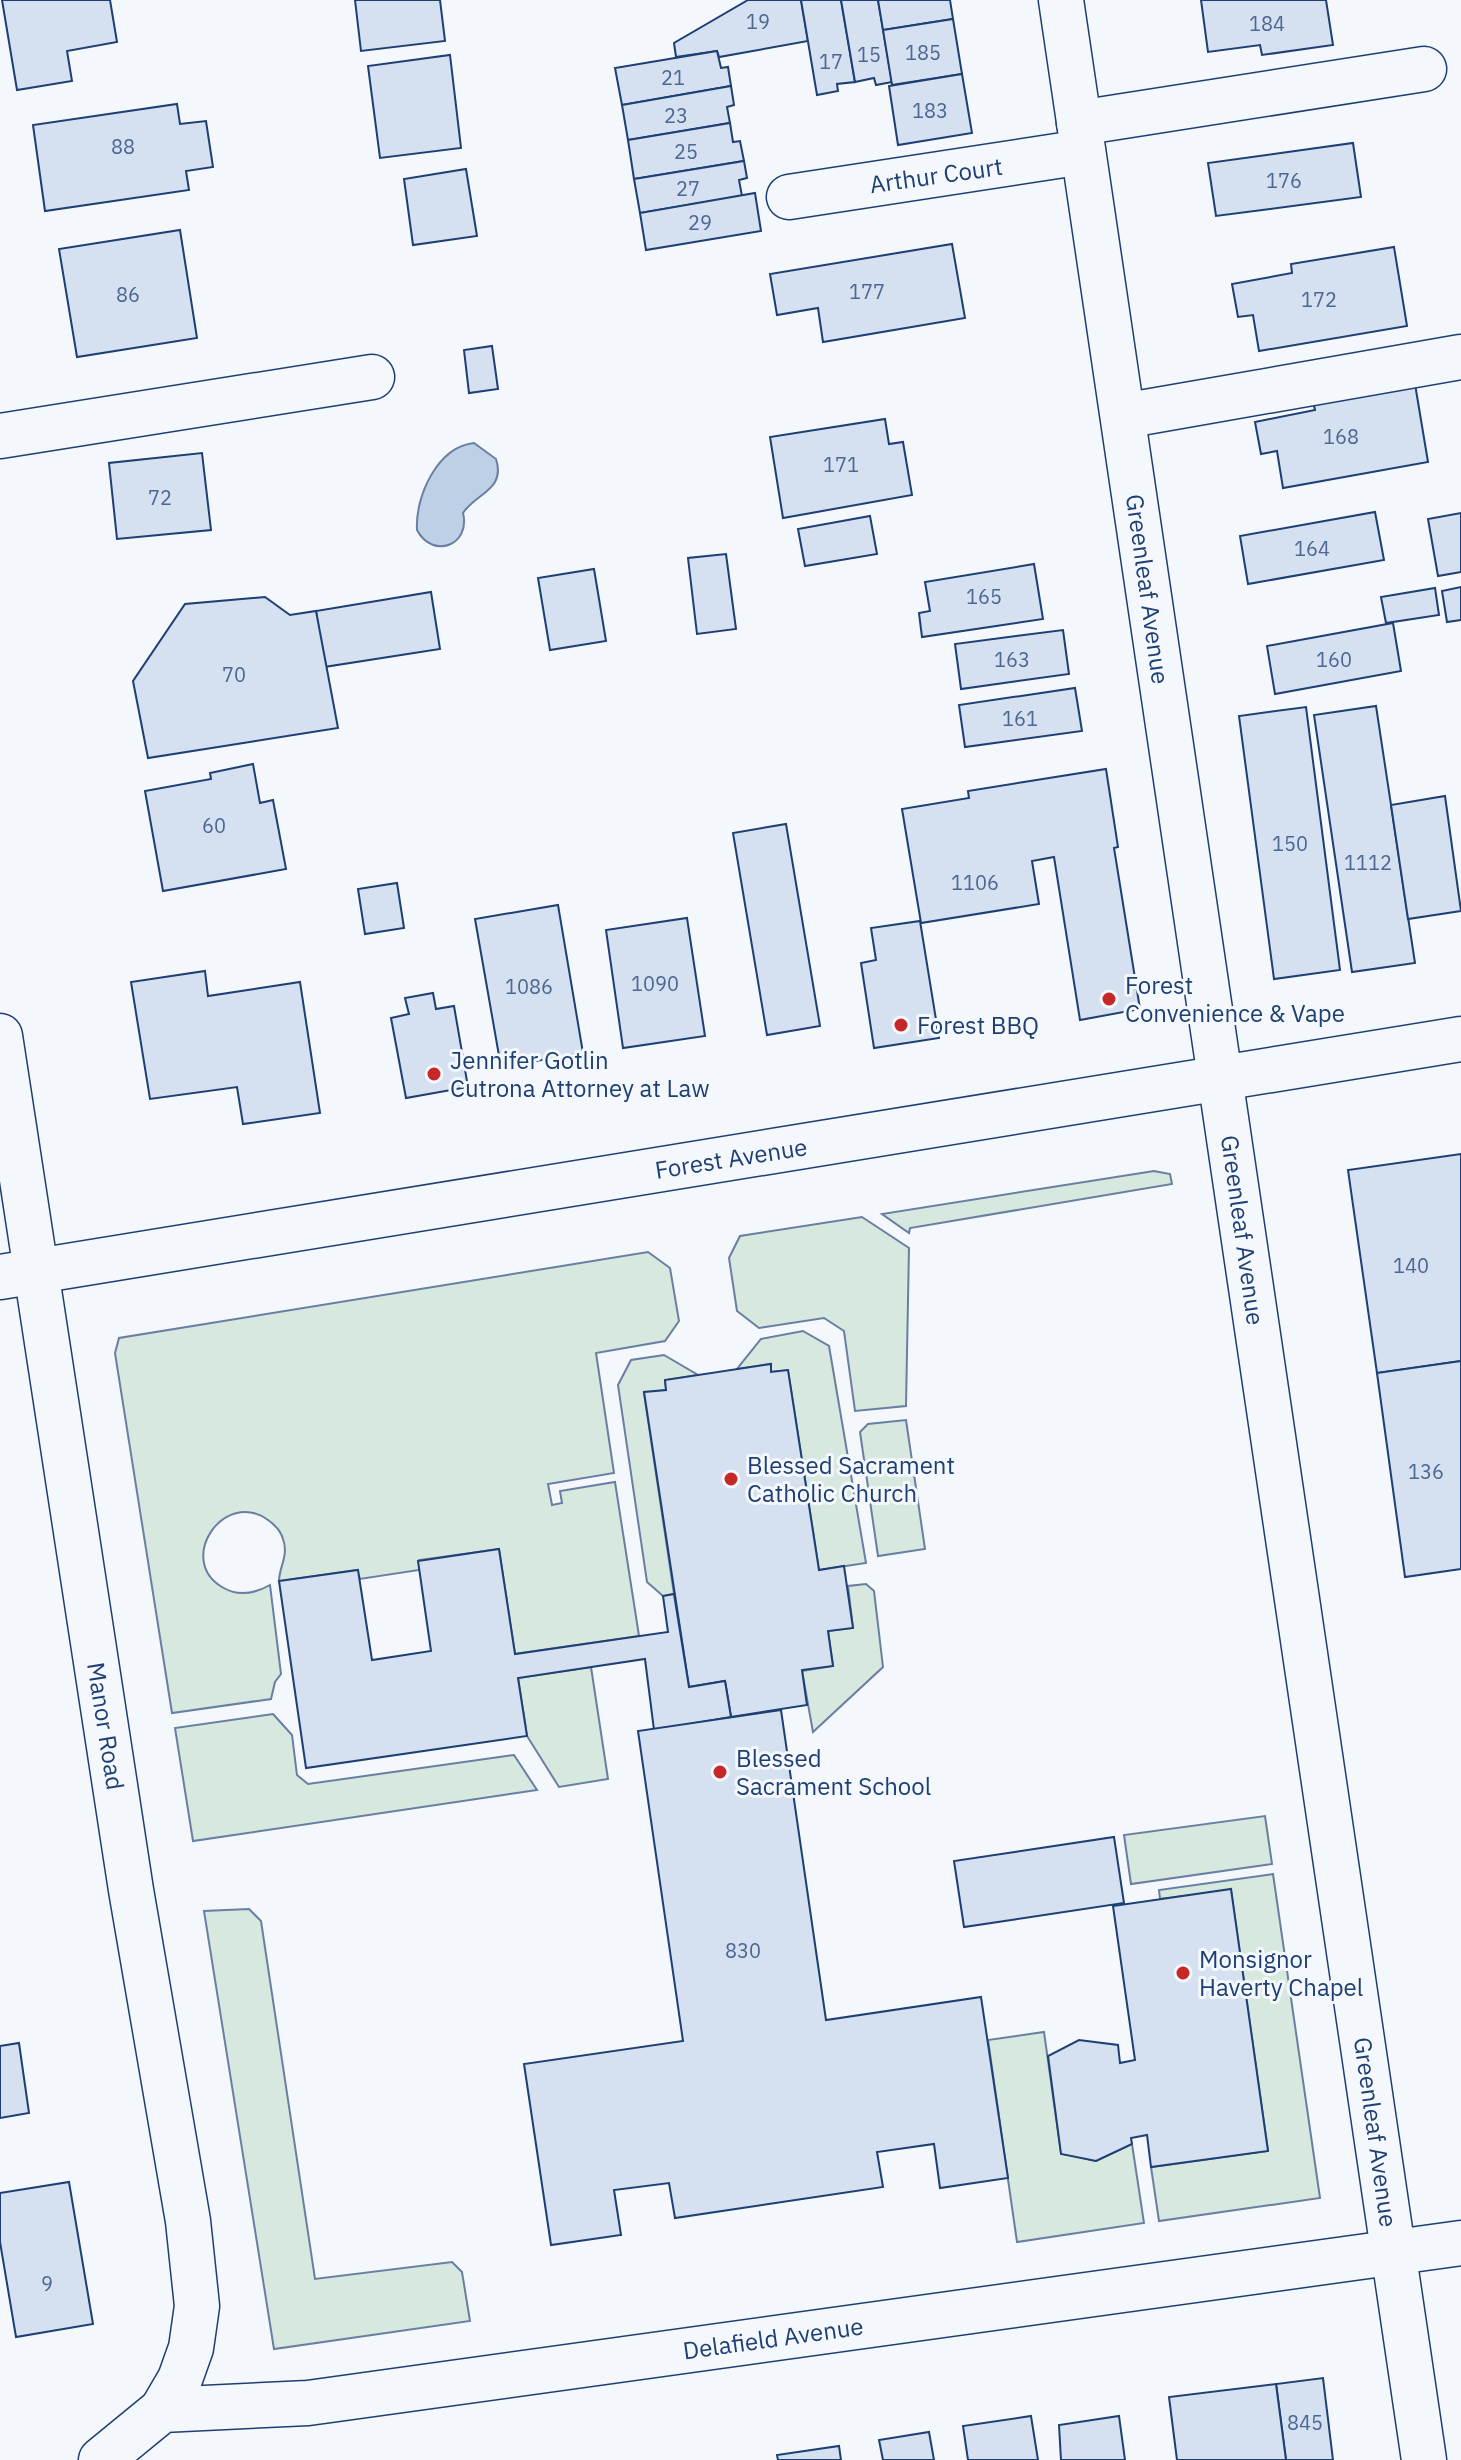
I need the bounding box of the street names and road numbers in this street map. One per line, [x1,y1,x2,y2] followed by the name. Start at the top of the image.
[868,150,1004,200] street label: Arthur Court
[1119,492,1177,686] street label: Greenleaf Avenue
[653,1130,809,1186] street label: Forest Avenue
[1214,1133,1272,1327] street label: Greenleaf Avenue
[80,1660,132,1792] street label: Manor Road
[1347,2035,1405,2229] street label: Greenleaf Avenue
[681,2310,865,2366] street label: Delafield Avenue

